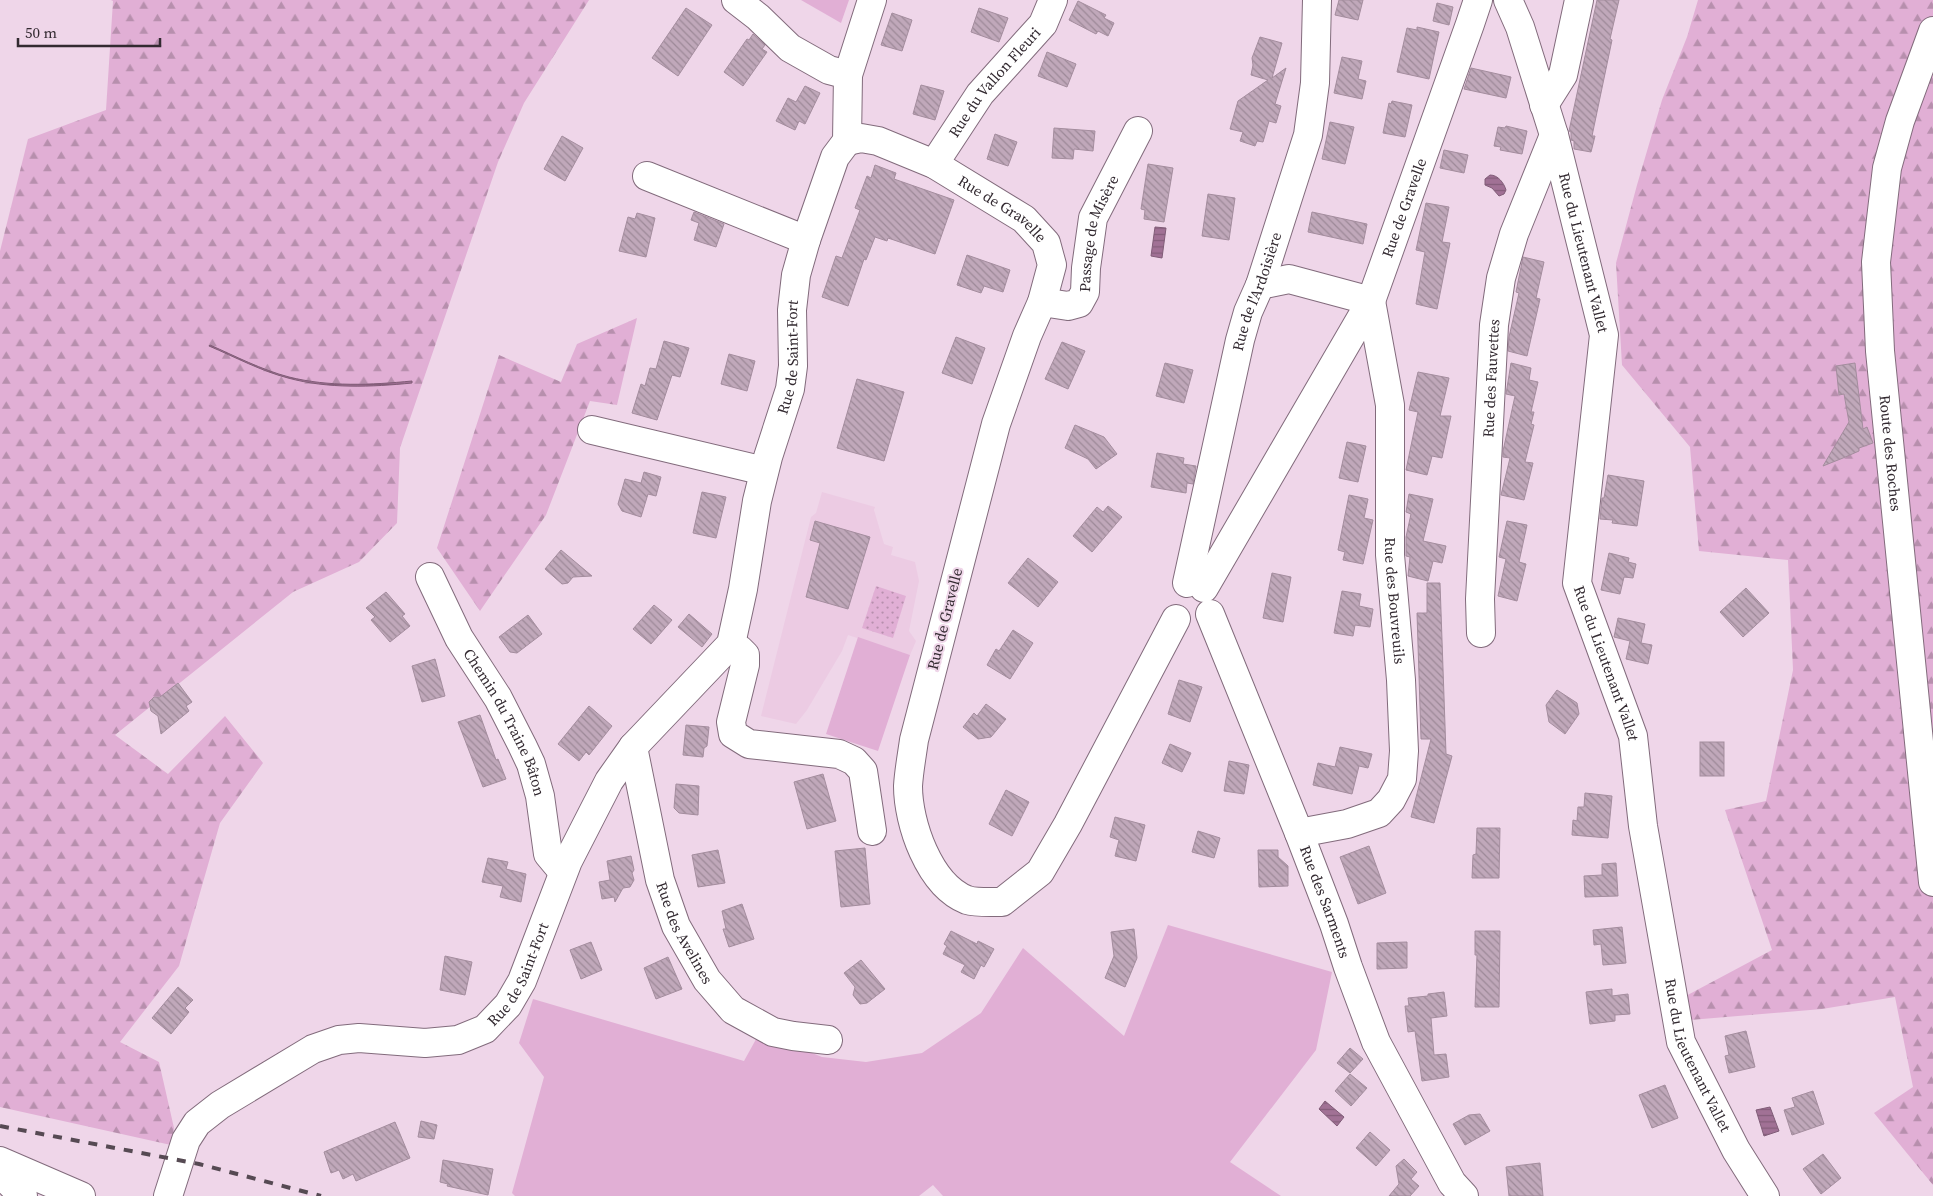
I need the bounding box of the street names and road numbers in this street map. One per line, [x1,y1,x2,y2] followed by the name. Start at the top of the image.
[943,22,1045,141] street label: Rue du Vallon Fleuri
[1376,155,1431,260] street label: Rue de Gravelle
[954,170,1052,247] street label: Rue de Gravelle
[1554,170,1614,335] street label: Rue du Lieutenant Vallet
[1074,171,1124,292] street label: Passage de Misère
[1227,229,1286,353] street label: Rue de l'Ardoisière
[772,299,803,417] street label: Rue de Saint-Fort
[1477,317,1505,438] street label: Rue des Fauvettes
[1874,394,1907,512] street label: Route des Roches
[1380,537,1411,665] street label: Rue des Bouvreuils
[922,565,967,672] street label: Rue de Gravelle
[1569,583,1644,742] street label: Rue du Lieutenant Vallet
[459,644,550,798] street label: Chemin du Traine Bâton
[1295,842,1355,961] street label: Rue des Sarments
[651,879,718,988] street label: Rue des Avelines
[482,919,553,1031] street label: Rue de Saint-Fort
[1660,977,1736,1136] street label: Rue du Lieutenant Vallet

